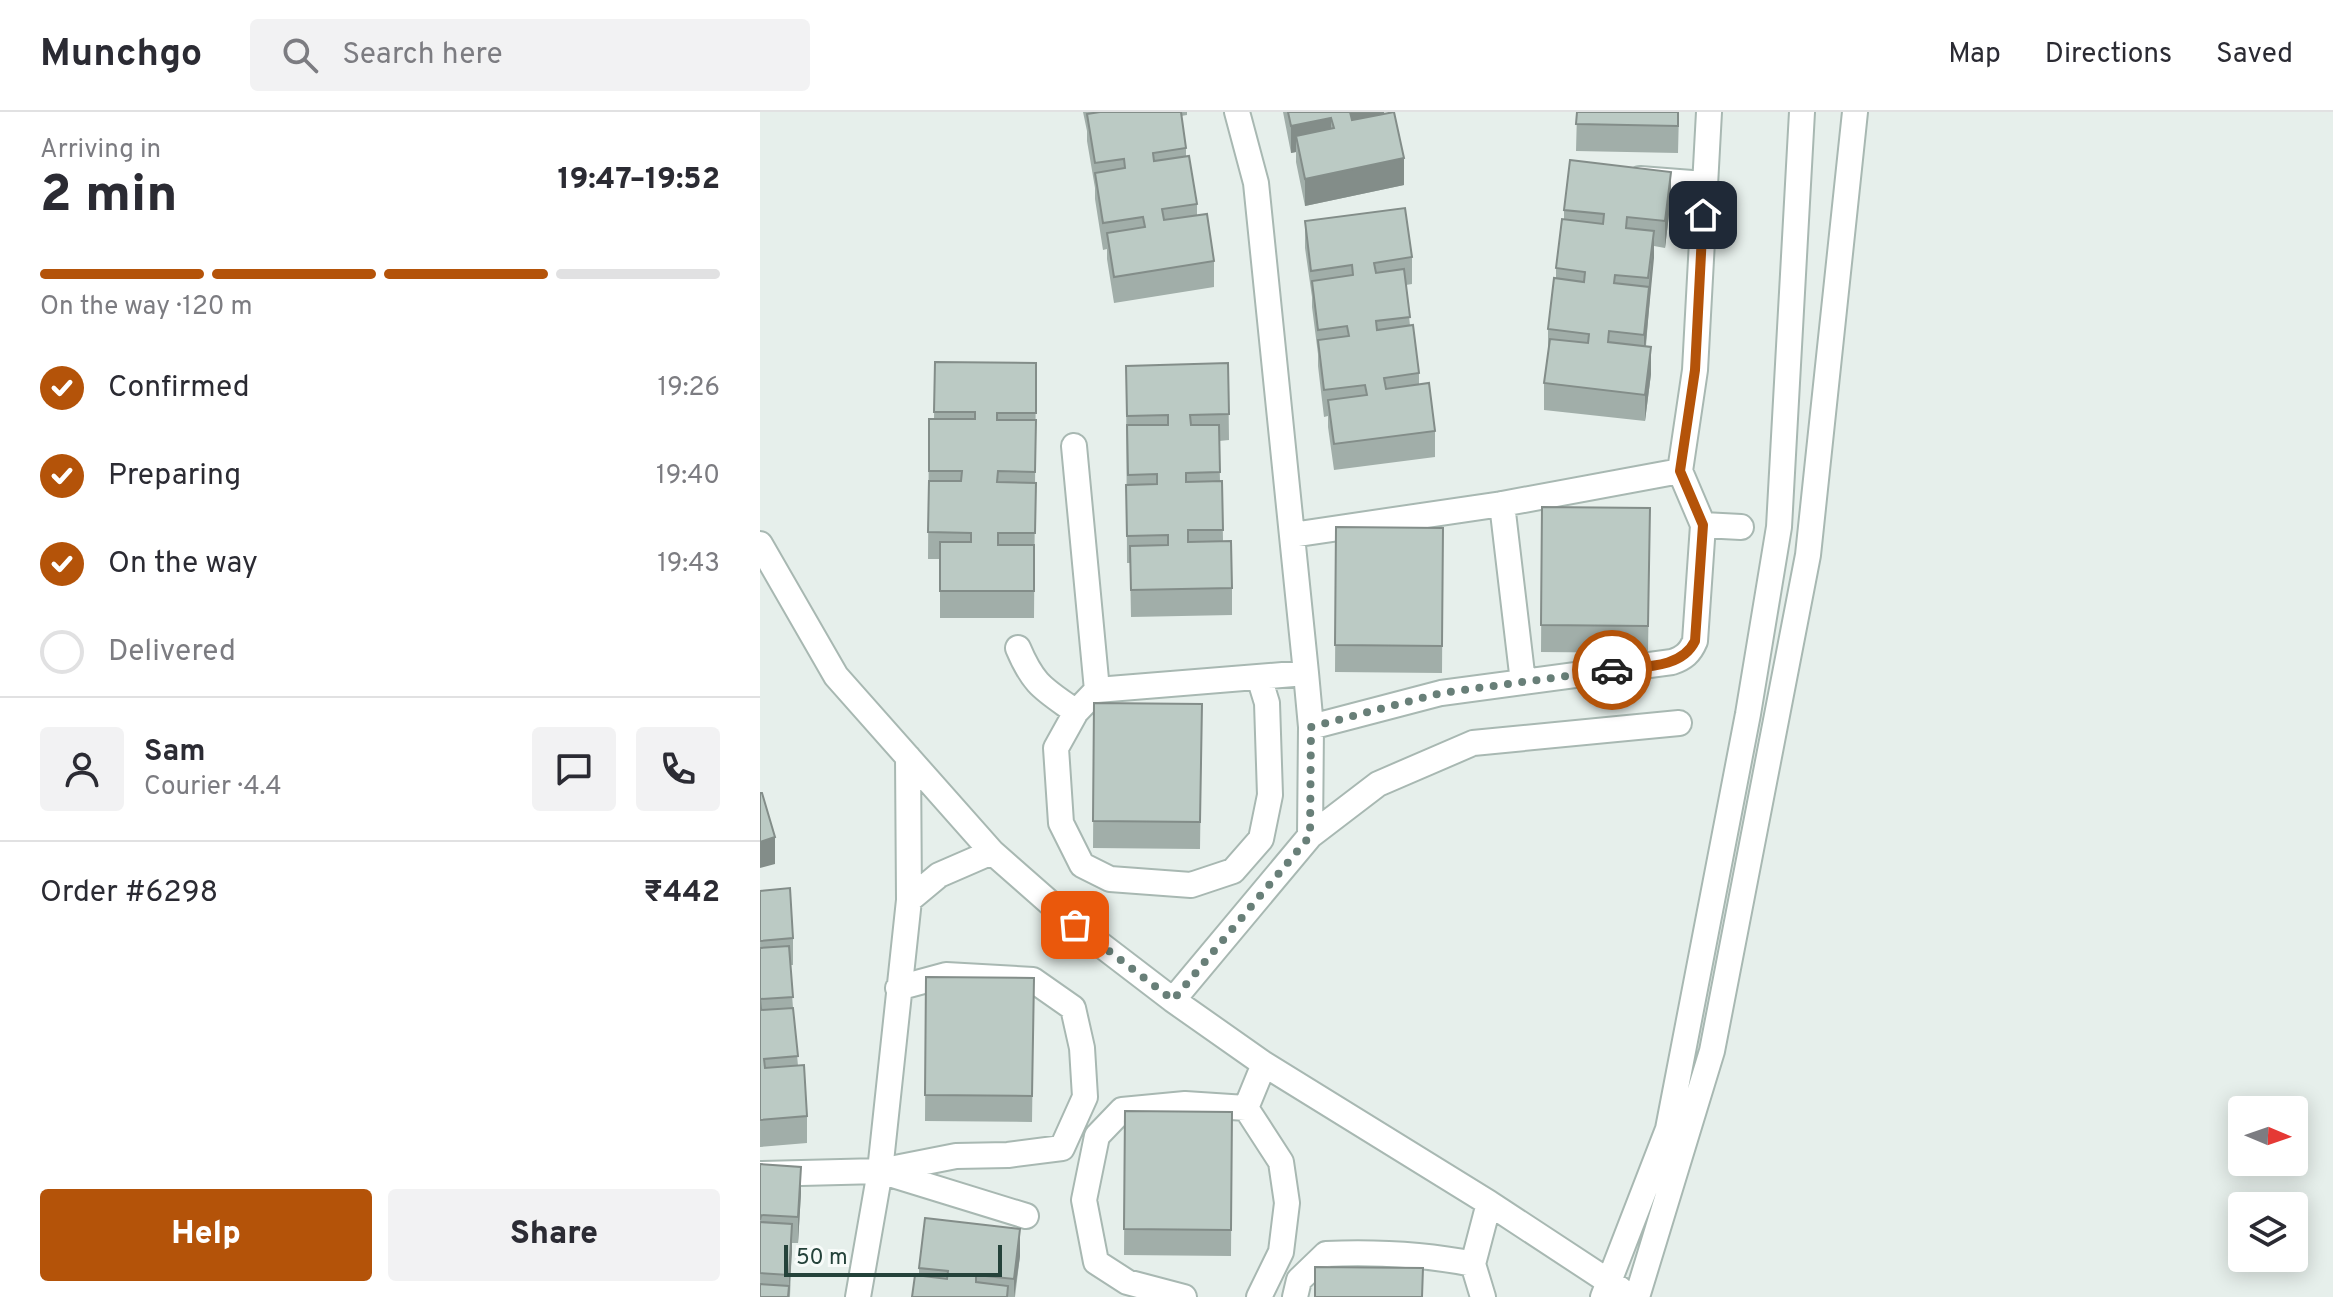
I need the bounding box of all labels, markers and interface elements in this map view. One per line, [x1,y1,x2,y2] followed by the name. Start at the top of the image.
[250,19,810,91] search box
[40,31,202,80] text: Munchgo
[278,33,322,77] icon: search
[342,37,503,74] text: Search here
[1948,37,2001,73] text: Map
[2045,37,2172,73] text: Directions
[2216,37,2293,73] text: Saved
[40,134,161,167] text: Arriving in
[557,162,720,199] text: 19:47–19:52
[40,164,178,230] text: 2 min
[1669,181,1737,249] pin
[1681,193,1725,237] icon: home
[40,291,253,324] text: On the way · 120 m
[40,366,84,410] icon: check
[108,370,250,407] text: Confirmed
[657,372,720,405] text: 19:26
[40,454,84,498] icon: check
[108,458,241,495] text: Preparing
[656,460,720,493] text: 19:40
[40,542,84,586] icon: check
[108,546,258,583] text: On the way
[657,548,720,581] text: 19:43
[1572,630,1652,710] courier
[108,634,236,671] text: Delivered
[1590,648,1634,692] icon: car
[40,727,124,811] button: person
[532,727,616,811] button: chat
[636,727,720,811] button: phone
[144,734,206,771] text: Sam
[144,771,282,804] text: Courier · 4.4
[40,875,218,912] text: Order #6298
[643,875,720,912] text: ₹442
[1041,891,1109,959] pin
[1053,903,1097,947] icon: bag
[2228,1096,2308,1176] north arrow
[2228,1096,2308,1272] map controls
[40,1189,372,1281] button: Help
[388,1189,720,1281] button: Share
[2228,1192,2308,1272] button: layers
[784,1241,1002,1277] scale bar
[796,1245,848,1272] text: 50 m

